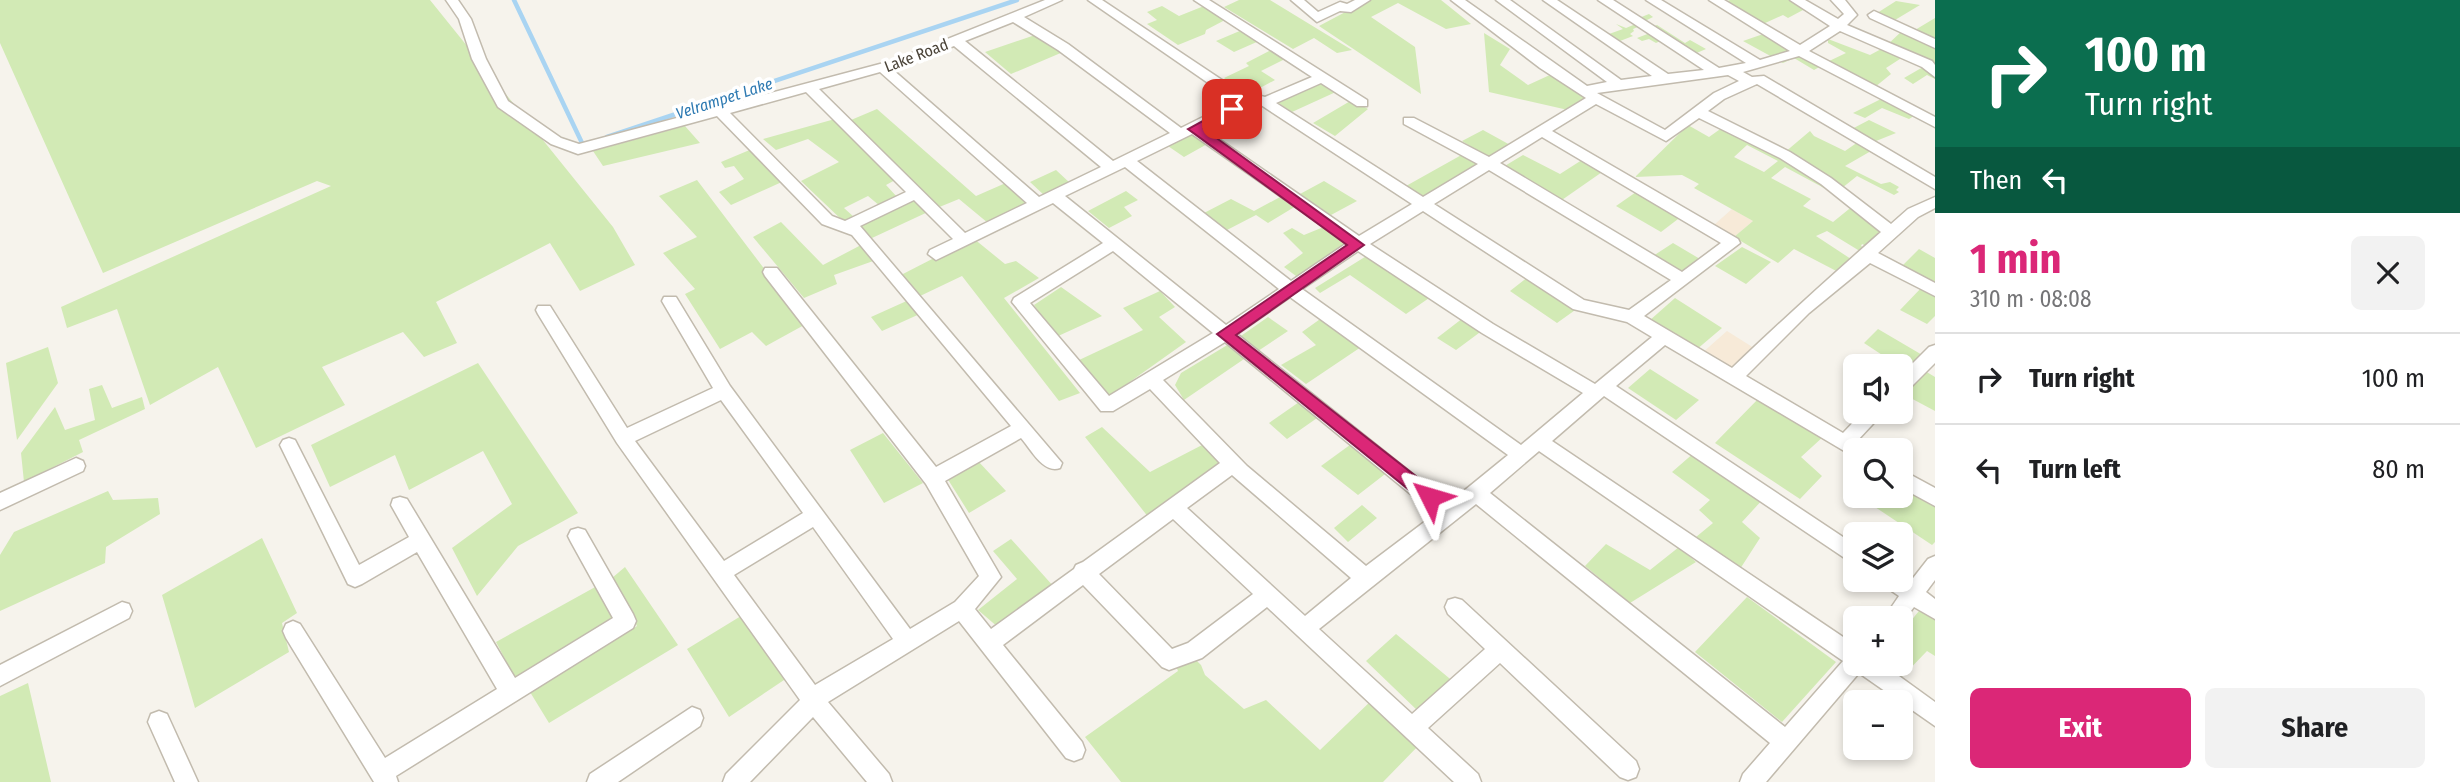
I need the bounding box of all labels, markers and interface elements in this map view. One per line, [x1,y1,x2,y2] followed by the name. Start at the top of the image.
[2085,25,2207,84] text: 100 m
[1970,28,2061,119] icon: right
[882,35,951,76] street label: Lake Road
[673,74,775,123] water label: Velrampet Lake
[1202,79,1262,139] pin
[2085,85,2212,123] text: Turn right
[1213,90,1251,128] icon: arrive
[2036,161,2074,199] icon: left
[1970,165,2022,196] text: Then
[1970,234,2061,284] text: 1 min
[2351,236,2425,310] button: close
[1970,285,2091,313] text: 310 m · 08:08
[1843,354,1913,760] map controls
[1843,354,1913,424] button: sound
[1970,360,2008,398] icon: right
[2029,363,2135,394] text: Turn right
[2362,363,2425,394] text: 100 m
[1843,438,1913,508] button: search
[1970,451,2008,489] icon: left
[2029,454,2121,485] text: Turn left
[2372,454,2425,485] text: 80 m
[1393,460,1467,534] position arrow
[1843,522,1913,592] button: layers
[1843,606,1913,676] button: +
[1970,688,2191,768] button: Exit
[2205,688,2425,768] button: Share
[1843,690,1913,760] button: −

